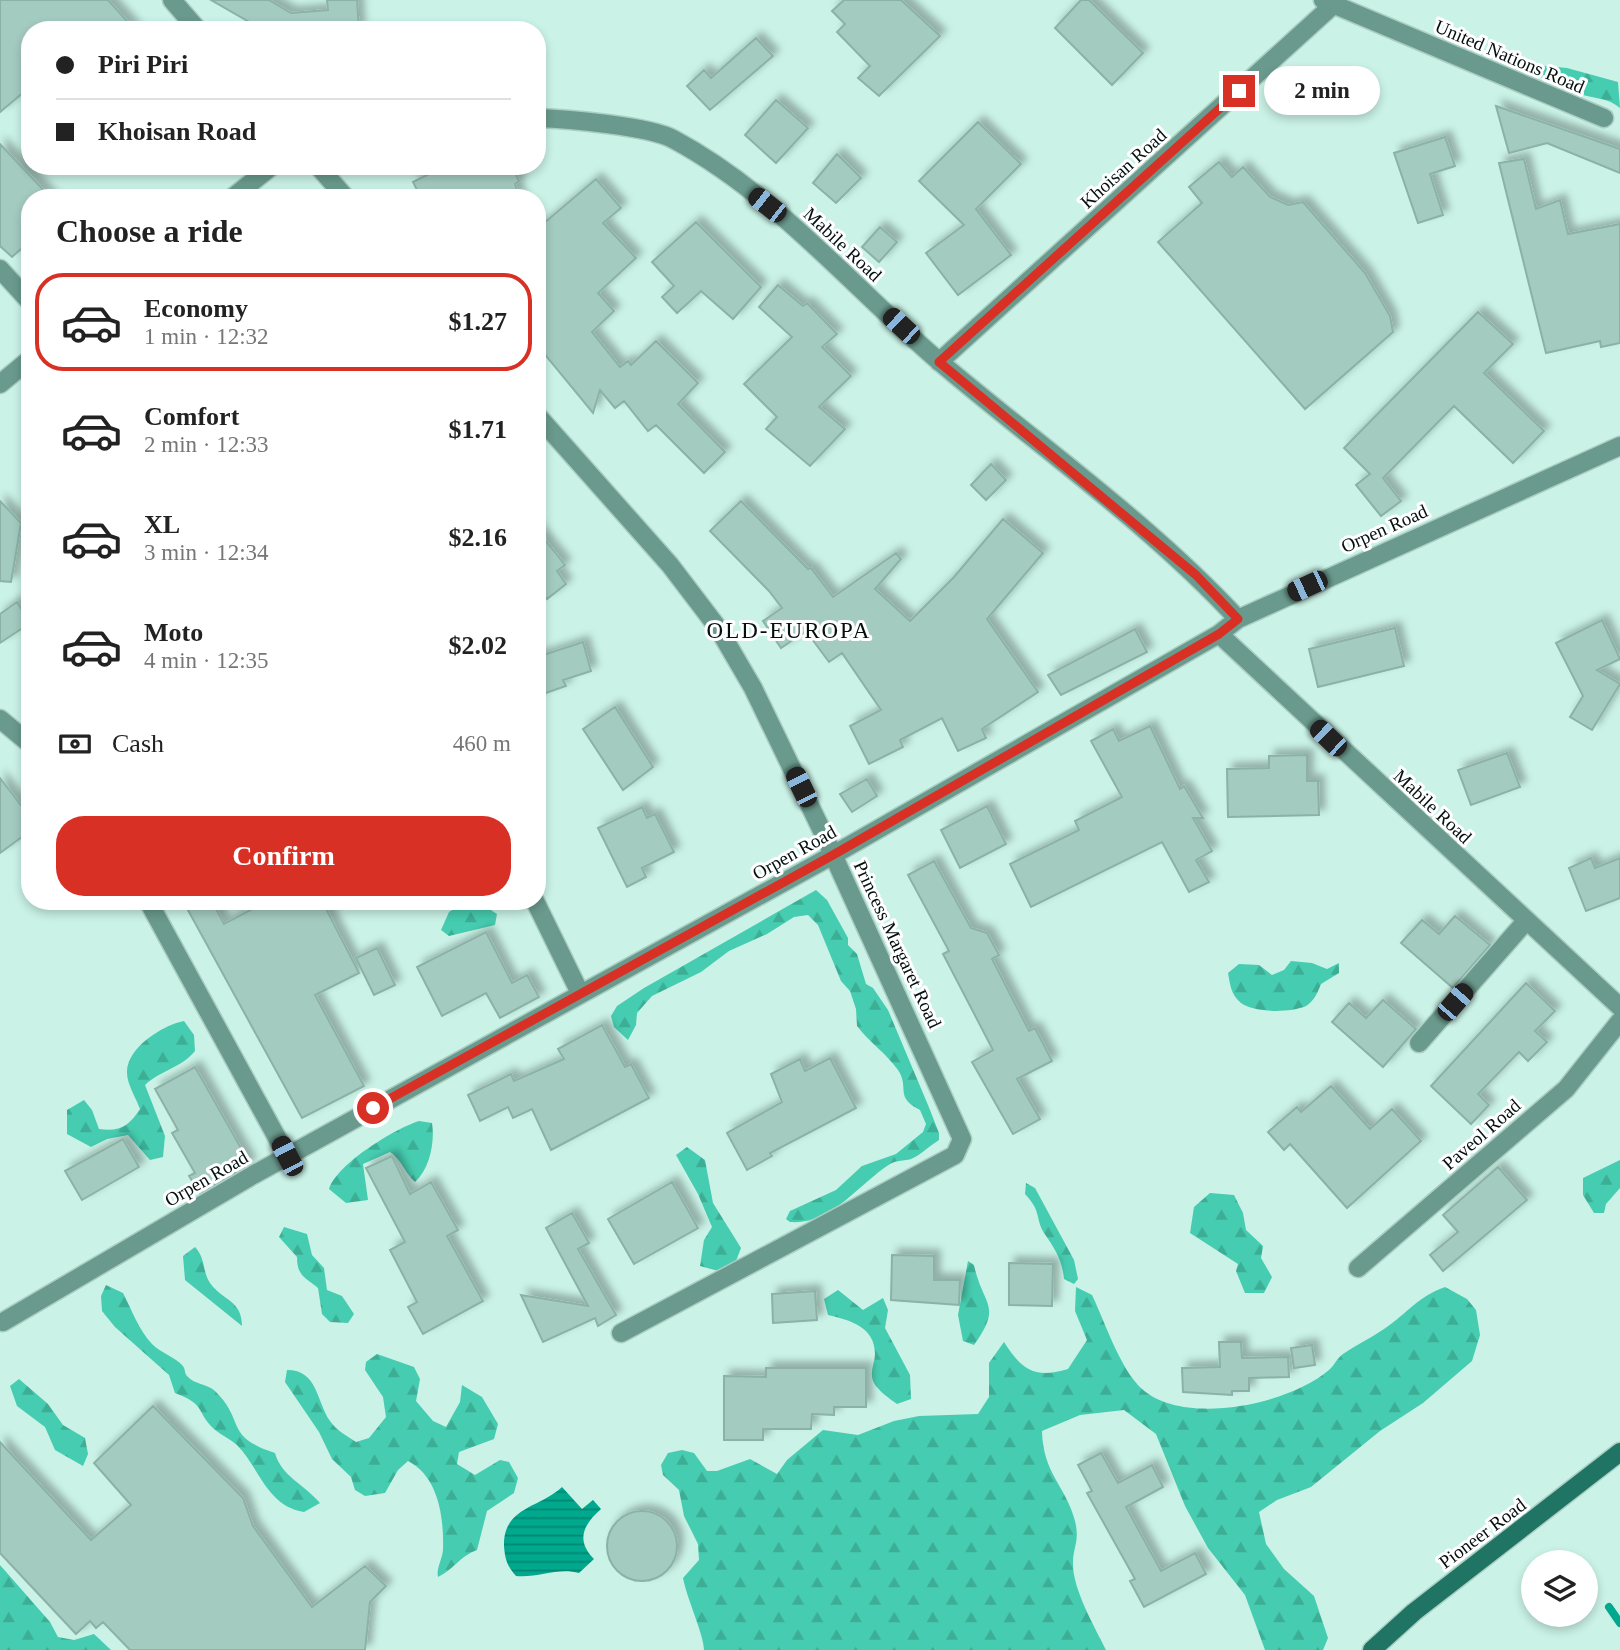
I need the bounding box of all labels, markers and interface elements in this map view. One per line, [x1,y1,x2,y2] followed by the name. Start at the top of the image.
[1432,15,1588,98] street label: United Nations Road
[98,50,188,79] text: Piri Piri
[1264,66,1379,116] callout: 2 min
[1223,75,1255,107] route end
[1294,78,1350,103] text: 2 min
[98,117,256,146] text: Khoisan Road
[1076,124,1171,212] street label: Khoisan Road
[744,184,791,226] car
[799,203,886,286] street label: Mabile Road
[56,213,243,249] text: Choose a ride
[60,291,123,354] icon: car
[144,294,248,323] text: Economy
[879,304,924,348] car
[449,307,507,336] text: $1.27
[144,324,269,349] text: 1 min · 12:32
[60,399,123,462] icon: car
[144,402,239,431] text: Comfort
[449,415,507,444] text: $1.71
[144,432,269,457] text: 2 min · 12:33
[1338,500,1431,557] street label: Orpen Road
[60,507,123,570] icon: car
[144,510,180,539] text: XL
[449,523,507,552] text: $2.16
[144,540,269,565] text: 3 min · 12:34
[1284,568,1331,604] car
[60,615,123,678] icon: car
[144,618,203,647] text: Moto
[707,618,871,643] district label: OLD-EUROPA
[449,631,507,660] text: $2.02
[144,648,269,673] text: 4 min · 12:35
[1306,716,1351,760] car
[56,725,94,763] icon: cash
[112,729,164,758] text: Cash
[453,731,511,756] text: 460 m
[783,764,820,810] car
[1389,765,1476,848] street label: Mabile Road
[56,816,511,896] button: Confirm
[749,821,840,884] street label: Orpen Road
[850,857,946,1032] street label: Princess Margaret Road
[1434,979,1477,1025] car
[357,1092,389,1124] route start
[1438,1094,1525,1174] street label: Paveol Road
[268,1133,307,1179] car
[161,1146,252,1211] street label: Orpen Road
[1435,1494,1530,1573] street label: Pioneer Road
[1521,1550,1598,1627] map controls
[1521,1550,1598,1627] button: layers

